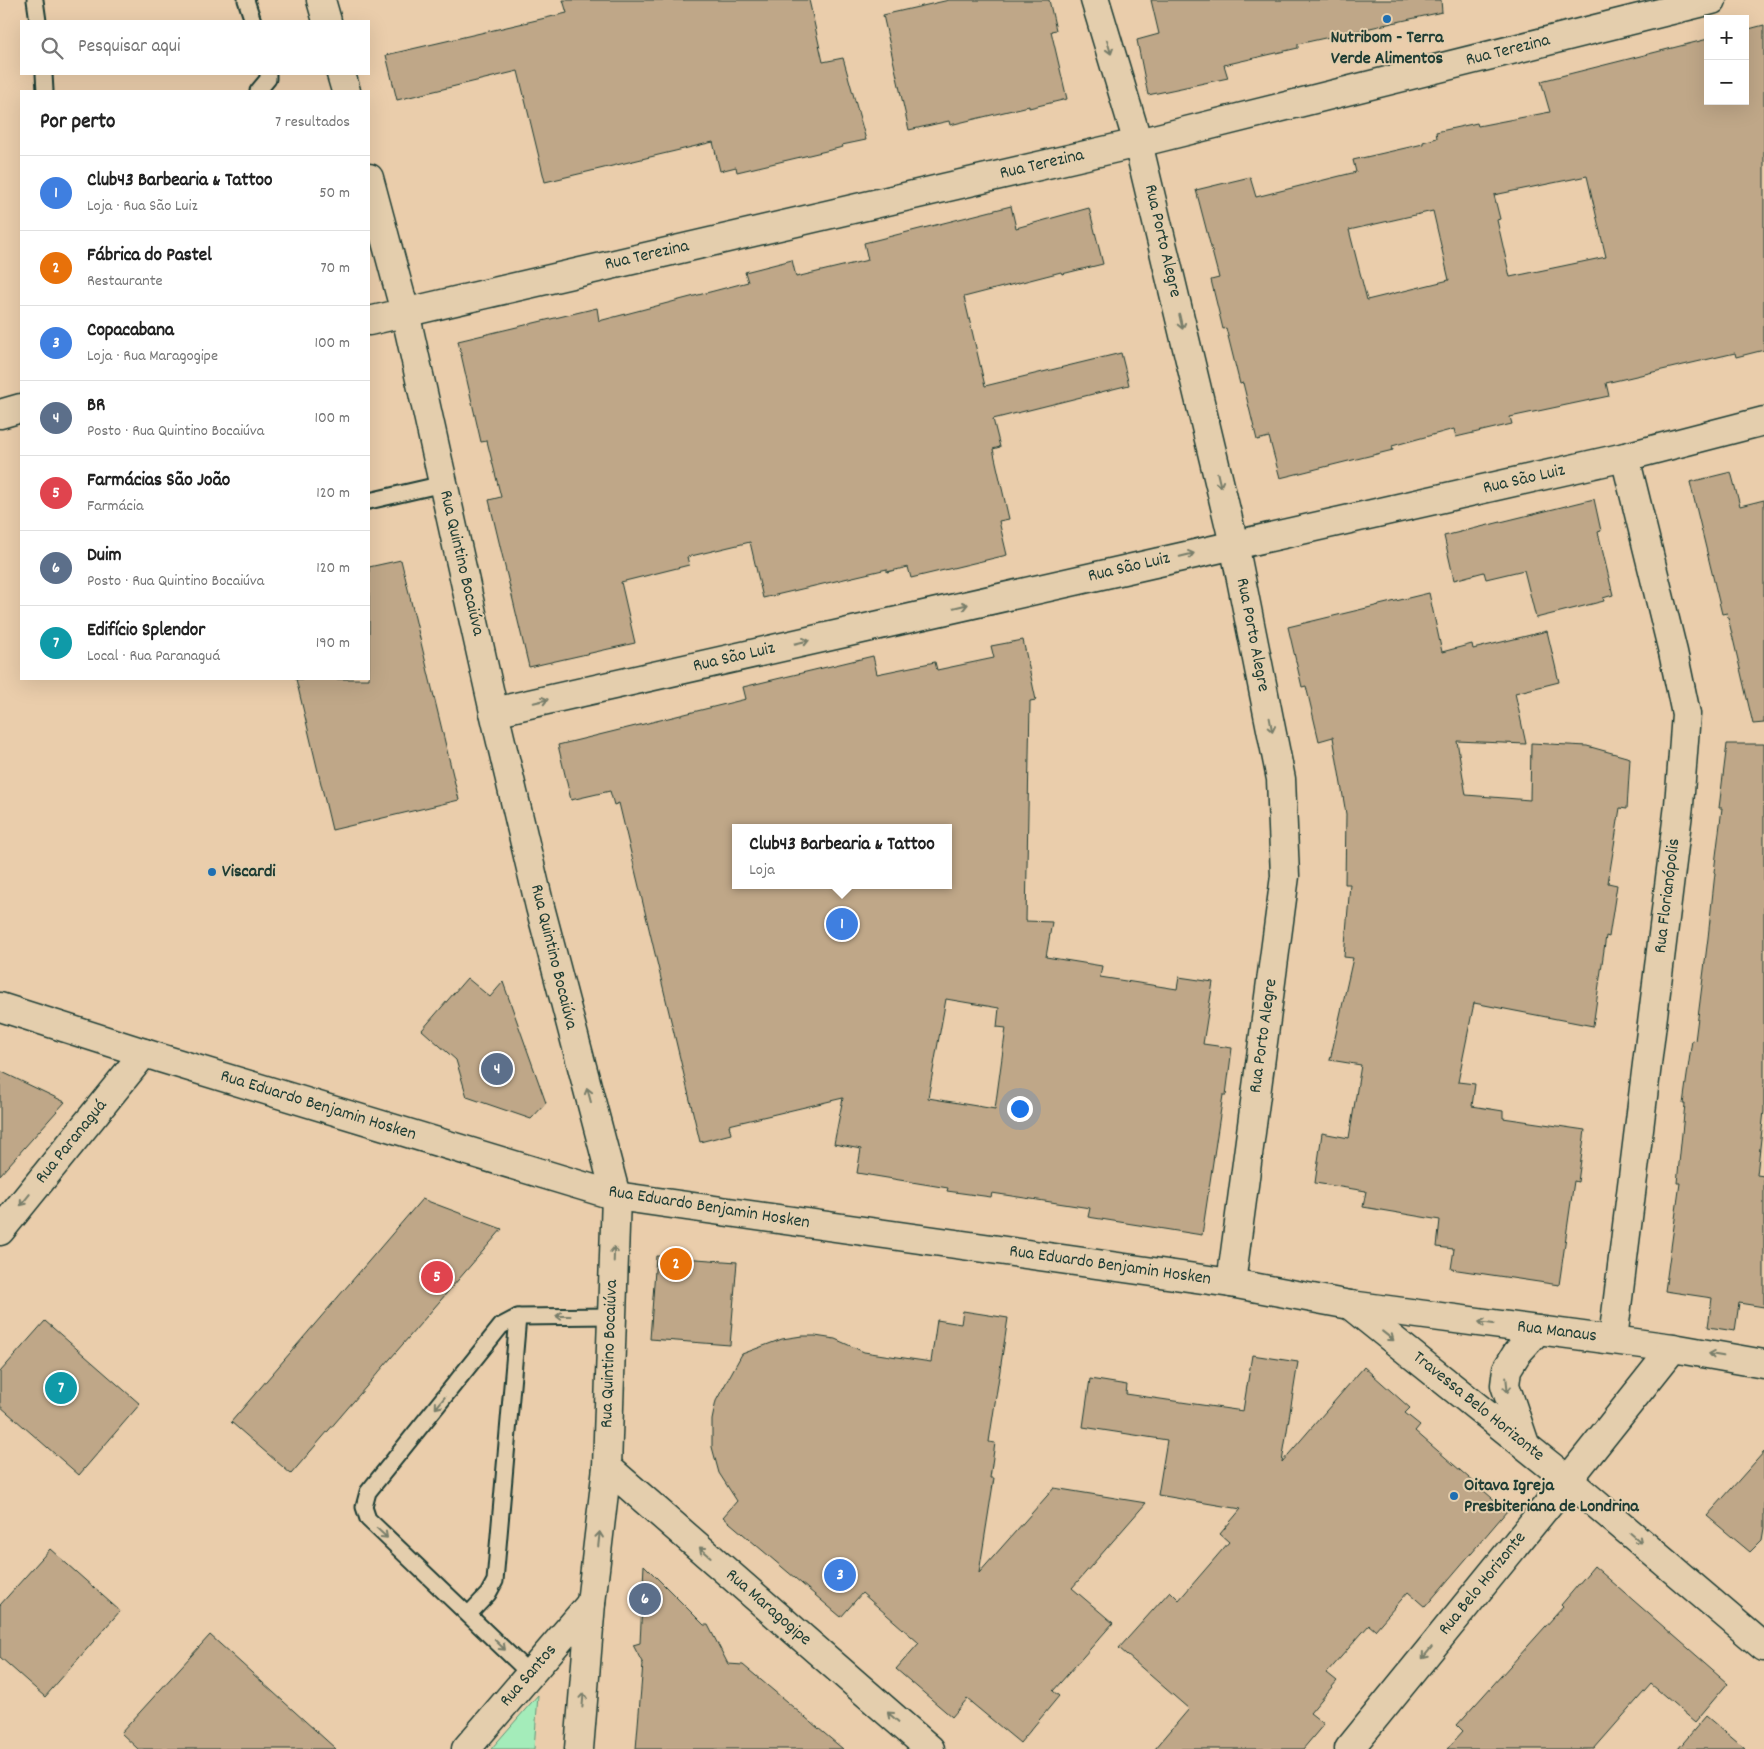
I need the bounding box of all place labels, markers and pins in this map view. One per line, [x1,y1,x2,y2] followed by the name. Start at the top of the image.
[1381,13,1393,25] marker: Nutribom - Terra Verde Alimentos
[1331,26,1444,72] place label: Nutribom - Terra Verde Alimentos
[222,860,276,885] place label: Viscardi
[206,866,218,878] marker: Viscardi
[826,905,858,943] pin: 1
[481,1050,513,1088] pin: 4
[660,1245,692,1283] pin: 2
[421,1258,453,1296] pin: 5
[45,1369,77,1407] pin: 7
[1464,1474,1639,1520] place label: Oitava Igreja Presbiteriana de Londrina
[1448,1490,1460,1502] marker: Oitava Igreja Presbiteriana de Londrina
[824,1556,856,1594] pin: 3
[629,1580,661,1618] pin: 6

